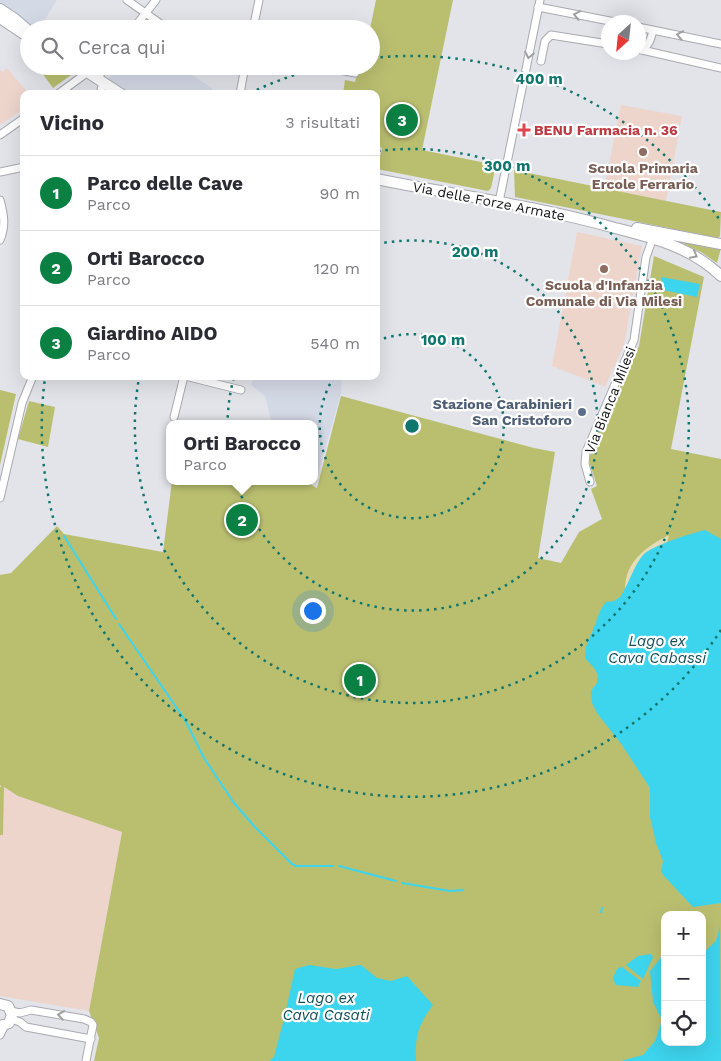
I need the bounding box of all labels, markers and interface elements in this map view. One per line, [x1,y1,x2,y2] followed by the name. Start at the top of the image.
[572,10,581,21] one-way arrow
[601,15,646,60] north arrow
[20,20,380,75] search box
[675,31,684,41] one-way arrow
[38,34,66,62] icon: search
[78,36,166,59] text: Cerca qui
[524,50,535,59] one-way arrow
[515,70,563,88] text: 400 m
[386,101,418,139] pin: 3
[40,110,104,135] text: Vicino
[285,113,360,132] text: 3 risultati
[534,122,678,138] place label: BENU Farmacia n. 36
[518,124,530,136] marker: BENU Farmacia n. 36
[637,146,649,158] marker: Scuola Primaria Ercole Ferrario
[484,157,530,175] text: 300 m
[588,160,699,192] place label: Scuola Primaria Ercole Ferrario
[87,172,243,195] text: Parco delle Cave
[411,178,567,224] street label: Via delle Forze Armate
[53,184,59,203] text: 1
[319,184,360,203] text: 90 m
[87,195,131,214] text: Parco
[452,243,498,261] text: 200 m
[87,247,205,270] text: Orti Barocco
[688,249,697,259] one-way arrow
[51,259,61,278] text: 2
[314,259,360,278] text: 120 m
[598,263,610,275] marker: Scuola d'Infanzia Comunale di Via Milesi
[87,270,131,289] text: Parco
[526,277,682,309] place label: Scuola d'Infanzia Comunale di Via Milesi
[87,322,218,345] text: Giardino AIDO
[421,331,465,349] text: 100 m
[51,334,61,353] text: 3
[310,334,360,353] text: 540 m
[581,344,639,456] street label: Via Bianca Milesi
[87,345,131,364] text: Parco
[433,396,572,428] place label: Stazione Carabinieri San Cristoforo
[576,406,588,418] marker: Stazione Carabinieri San Cristoforo
[403,417,421,435] centre of rings
[166,420,318,485] popup
[183,432,301,455] text: Orti Barocco
[183,455,227,474] text: Parco
[226,501,258,539] pin: 2
[300,598,326,624] your location
[608,632,707,667] water label: Lago ex Cava Cabassi
[344,661,376,699] pin: 1
[661,911,706,1046] map controls
[661,911,706,956] button: +
[661,956,706,1001] button: −
[282,989,371,1024] water label: Lago ex Cava Casati
[661,1001,706,1046] button: locate
[57,1010,65,1021] one-way arrow

